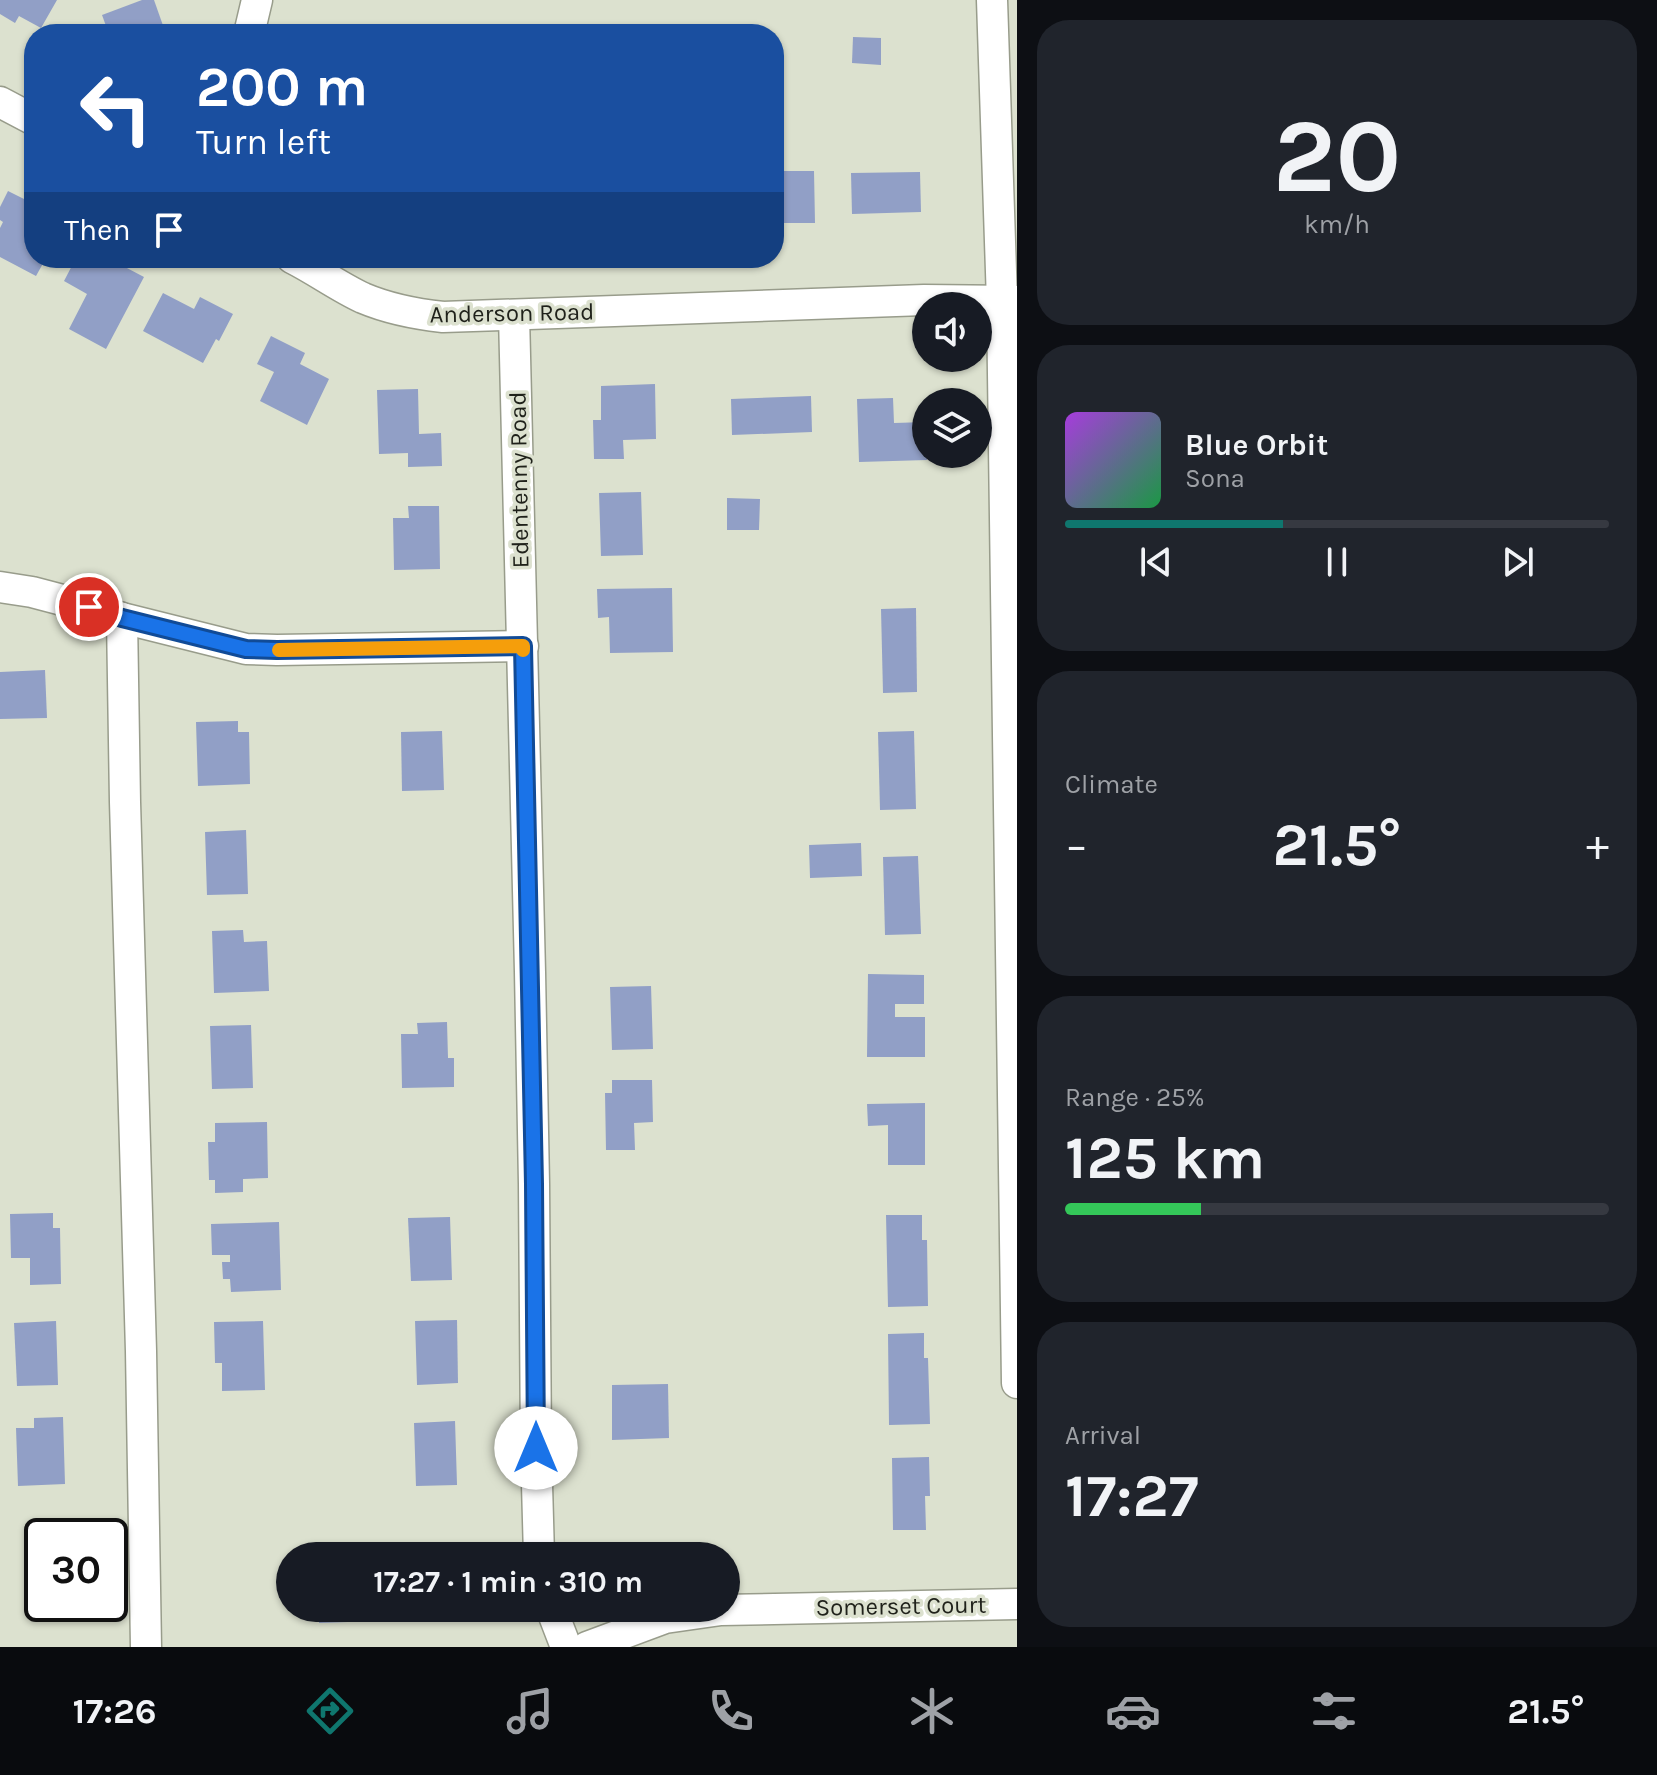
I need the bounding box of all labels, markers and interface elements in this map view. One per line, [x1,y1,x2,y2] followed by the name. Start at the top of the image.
[196,54,368,119] text: 200 m
[64,56,168,160] icon: left
[1273,96,1401,217] text: 20
[196,121,331,163] text: Turn left
[147,208,191,252] icon: arrive
[1304,209,1370,240] text: km/h
[64,212,131,248] text: Then
[912,292,992,468] map controls
[912,292,992,372] button: sound
[429,298,595,328] street label: Anderson Road
[912,388,992,468] button: layers
[503,391,535,569] street label: Edentenny Road
[1185,427,1328,463] text: Blue Orbit
[1185,463,1245,494] text: Sona
[1134,540,1178,584] icon: previous
[1315,540,1359,584] icon: pause
[1496,540,1540,584] icon: next
[55,573,123,641] pin
[67,585,111,629] icon: arrive
[1065,769,1158,800] text: Climate
[1273,810,1401,880] text: 21.5°
[1065,820,1088,871] text: −
[1586,820,1609,871] text: +
[1065,1082,1205,1113] text: Range · 25%
[1065,1123,1265,1193] text: 125 km
[494,1406,578,1490] position arrow
[1065,1420,1141,1451] text: Arrival
[1065,1461,1199,1531] text: 17:27
[24,1518,128,1622] speed limit sign: 30
[373,1564,643,1600] text: 17:27 · 1 min · 310 m
[815,1591,987,1621] street label: Somerset Court
[302,1683,358,1739] icon: directions
[502,1683,558,1739] icon: music
[703,1683,759,1739] icon: phone
[904,1683,960,1739] icon: climate
[1105,1683,1161,1739] icon: car
[1306,1683,1362,1739] icon: filters
[72,1690,157,1732] text: 17:26
[1507,1690,1585,1732] text: 21.5°

